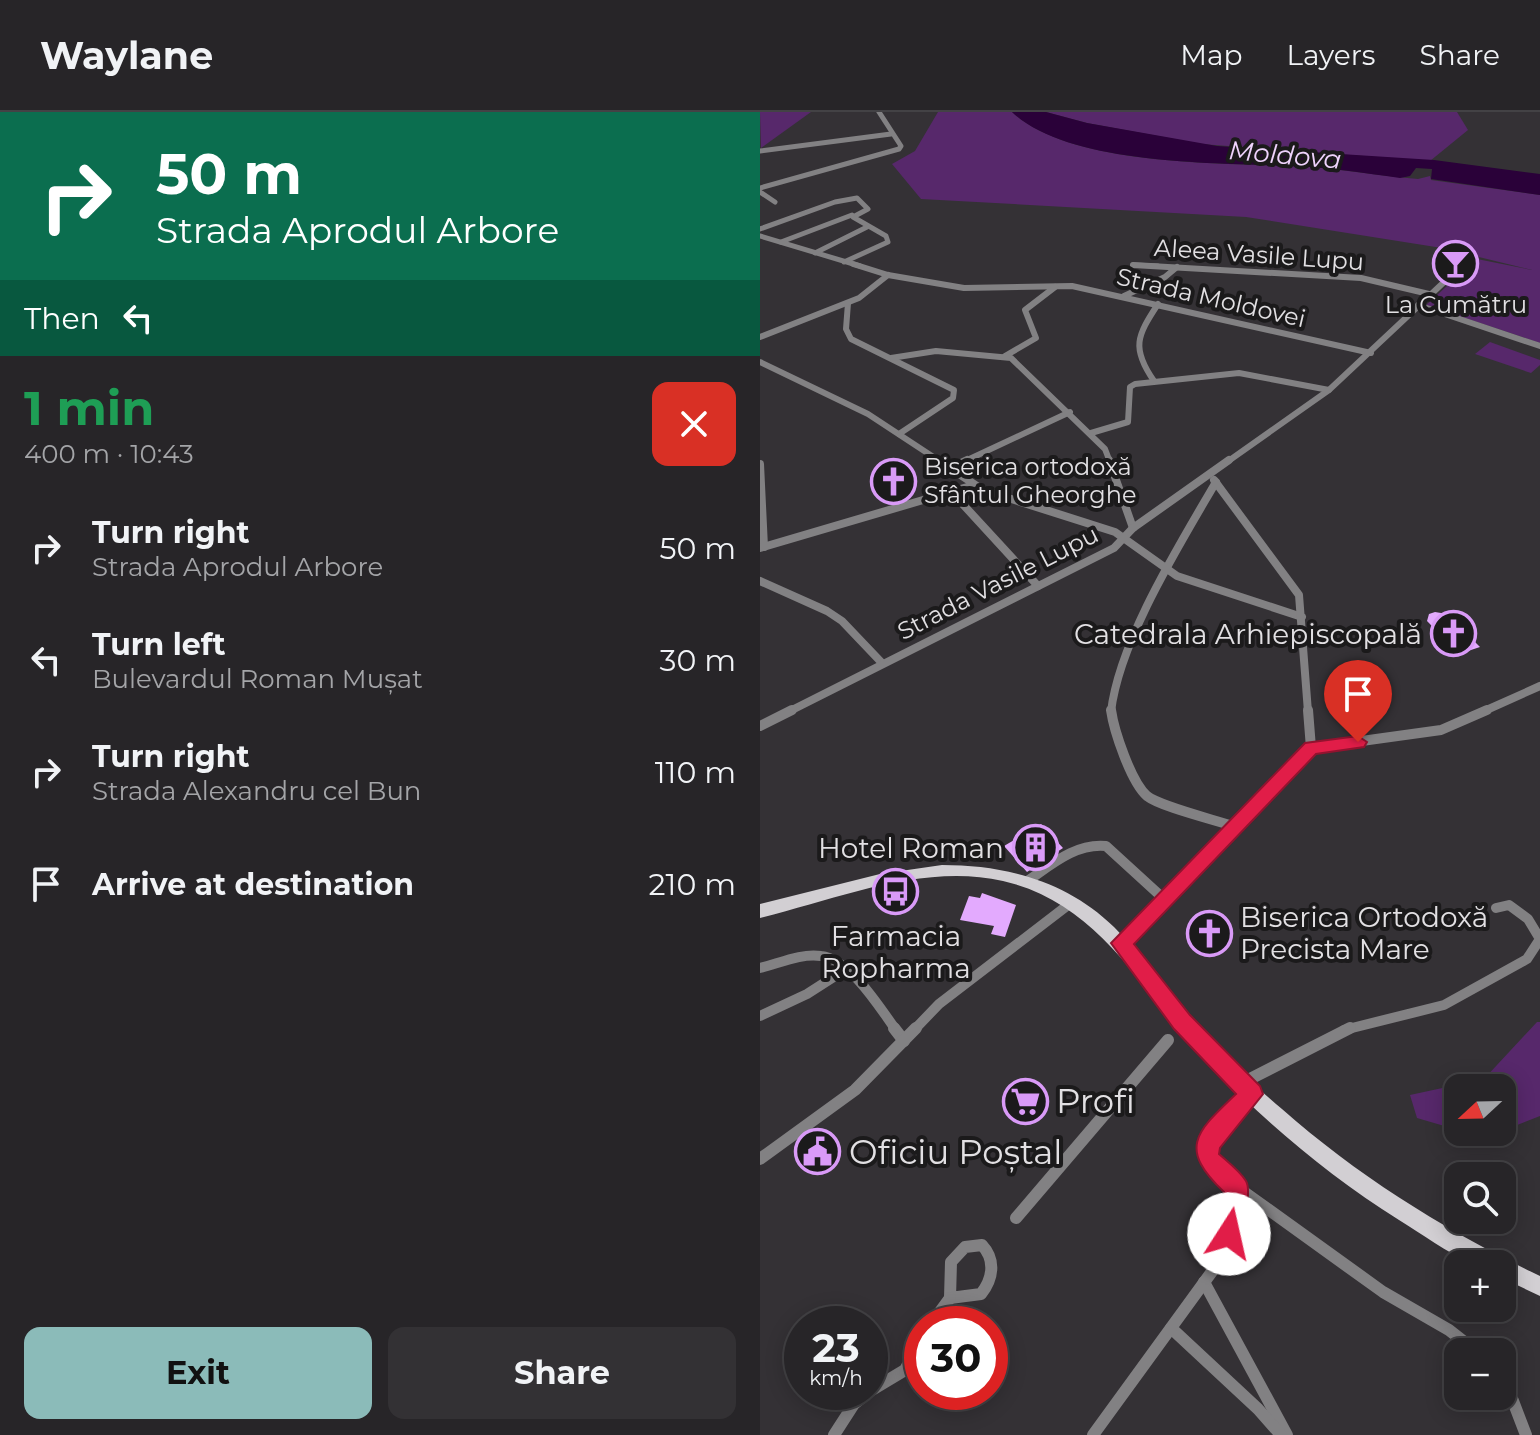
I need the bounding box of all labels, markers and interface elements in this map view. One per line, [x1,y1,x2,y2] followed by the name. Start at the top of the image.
[40,32,213,79] text: Waylane
[1180,38,1243,72] text: Map
[1287,38,1376,72] text: Layers
[1420,38,1500,72] text: Share
[1227,134,1343,176] water label: Moldova
[156,140,302,208] text: 50 m
[24,144,128,248] icon: right
[156,208,559,252] text: Strada Aprodul Arbore
[1153,233,1365,276] street label: Aleea Vasile Lupu
[1432,239,1480,287] bar icon: La Cumătru
[1114,262,1308,333] street label: Strada Moldovei
[1385,290,1527,319] place label: La Cumătru
[116,296,160,340] icon: left
[24,300,100,337] text: Then
[24,379,154,437] text: 1 min
[652,382,736,466] button: close
[24,438,194,470] text: 400 m · 10:43
[924,452,1136,509] place label: Biserica ortodoxă Sfântul Gheorghe
[869,457,917,505] church icon: Biserica ortodoxă Sfântul Gheorghe
[92,514,249,551] text: Turn right
[893,519,1103,646] street label: Strada Vasile Lupu
[24,526,68,570] icon: right
[659,530,736,567] text: 50 m
[92,551,383,583] text: Strada Aprodul Arbore
[1429,610,1477,658] church icon: Catedrala Arhiepiscopală
[1074,617,1422,651] place label: Catedrala Arhiepiscopală
[92,626,225,663] text: Turn left
[24,638,68,682] icon: left
[660,642,736,679] text: 30 m
[1324,660,1392,742] pin
[92,663,423,695] text: Bulevardul Roman Mușat
[1336,672,1380,716] icon: arrive
[92,738,249,775] text: Turn right
[24,750,68,794] icon: right
[655,754,736,791] text: 110 m
[92,775,421,807] text: Strada Alexandru cel Bun
[1011,824,1059,872] building icon: Hotel Roman
[818,831,1004,865] place label: Hotel Roman
[24,862,68,906] icon: arrive
[92,866,414,903] text: Arrive at destination
[649,866,736,903] text: 210 m
[872,867,920,915] bus stop icon: Farmacia Ropharma
[1240,900,1488,966] place label: Biserica Ortodoxă Precista Mare
[1185,909,1233,957] church icon: Biserica Ortodoxă Precista Mare
[821,919,971,985] place label: Farmacia Ropharma
[1444,1074,1516,1146] north arrow
[1444,1074,1516,1410] map controls
[1001,1077,1049,1125] supermarket icon: Profi
[1056,1080,1135,1122] place label: Profi
[794,1128,842,1176] public building icon: Oficiu Poștal
[849,1131,1062,1173] place label: Oficiu Poștal
[1444,1162,1516,1234] button: search
[1187,1192,1271,1276] position arrow
[1444,1250,1516,1322] button: +
[904,1306,1008,1410] speed limit sign: 30
[812,1323,860,1372] text: 23
[24,1327,372,1419] button: Exit
[388,1327,736,1419] button: Share
[1444,1338,1516,1410] button: −
[809,1366,863,1390] text: km/h

